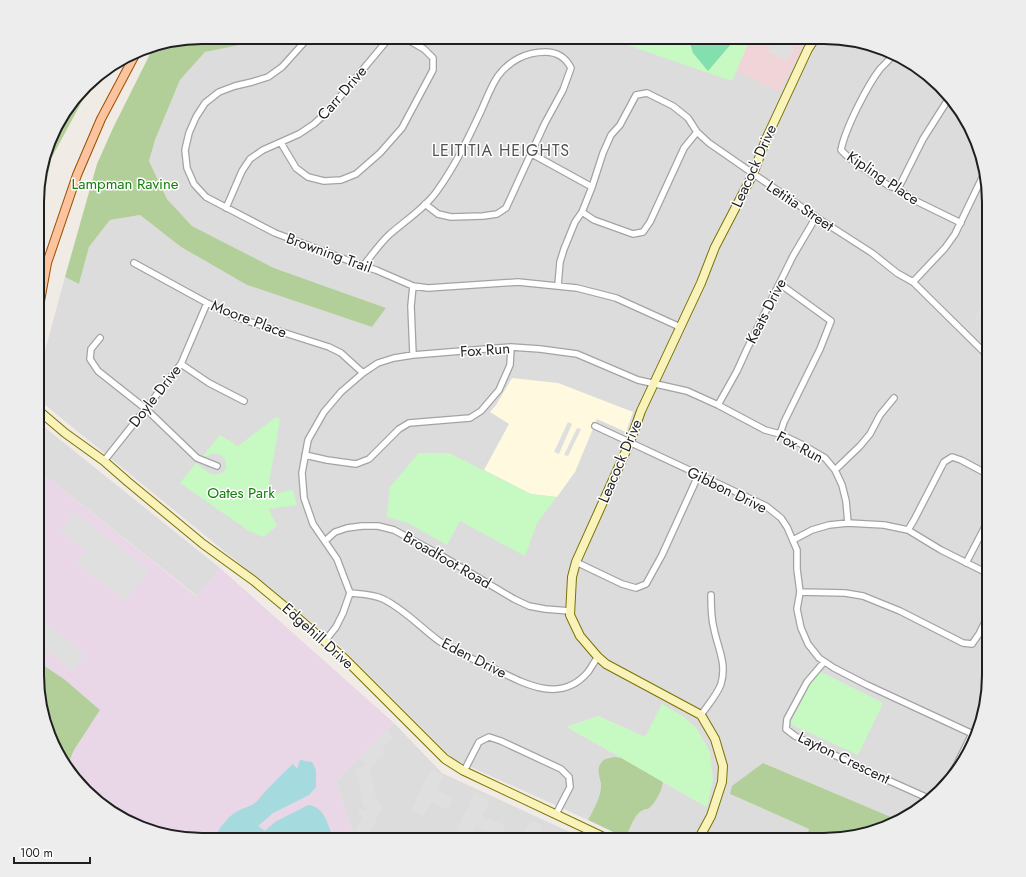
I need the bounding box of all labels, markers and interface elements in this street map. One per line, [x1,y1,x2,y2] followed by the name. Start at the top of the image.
[312,61,372,125] street label: Carr Drive
[726,121,782,211] street label: Leacock Drive
[432,139,570,162] district label: LEITITIA HEIGHTS
[842,146,924,210] street label: Kipling Place
[71,173,179,195] park label: Lampman Ravine
[762,175,838,237] street label: Letitia Street
[283,227,375,279] street label: Browning Trail
[740,274,792,347] street label: Keats Drive
[208,294,290,344] street label: Moore Place
[459,337,511,363] street label: Fox Run
[124,360,187,432] street label: Doyle Drive
[593,416,648,506] street label: Leacock Drive
[773,426,827,468] street label: Fox Run
[683,461,771,519] street label: Gibbon Drive
[207,482,275,504] park label: Oates Park
[399,526,495,594] street label: Broadfoot Road
[277,598,359,674] street label: Edgehill Drive
[438,632,511,684] street label: Eden Drive
[794,726,894,790] street label: Layton Crescent
[14,839,90,865] scale bar
[20,844,53,862] text: 100 m

